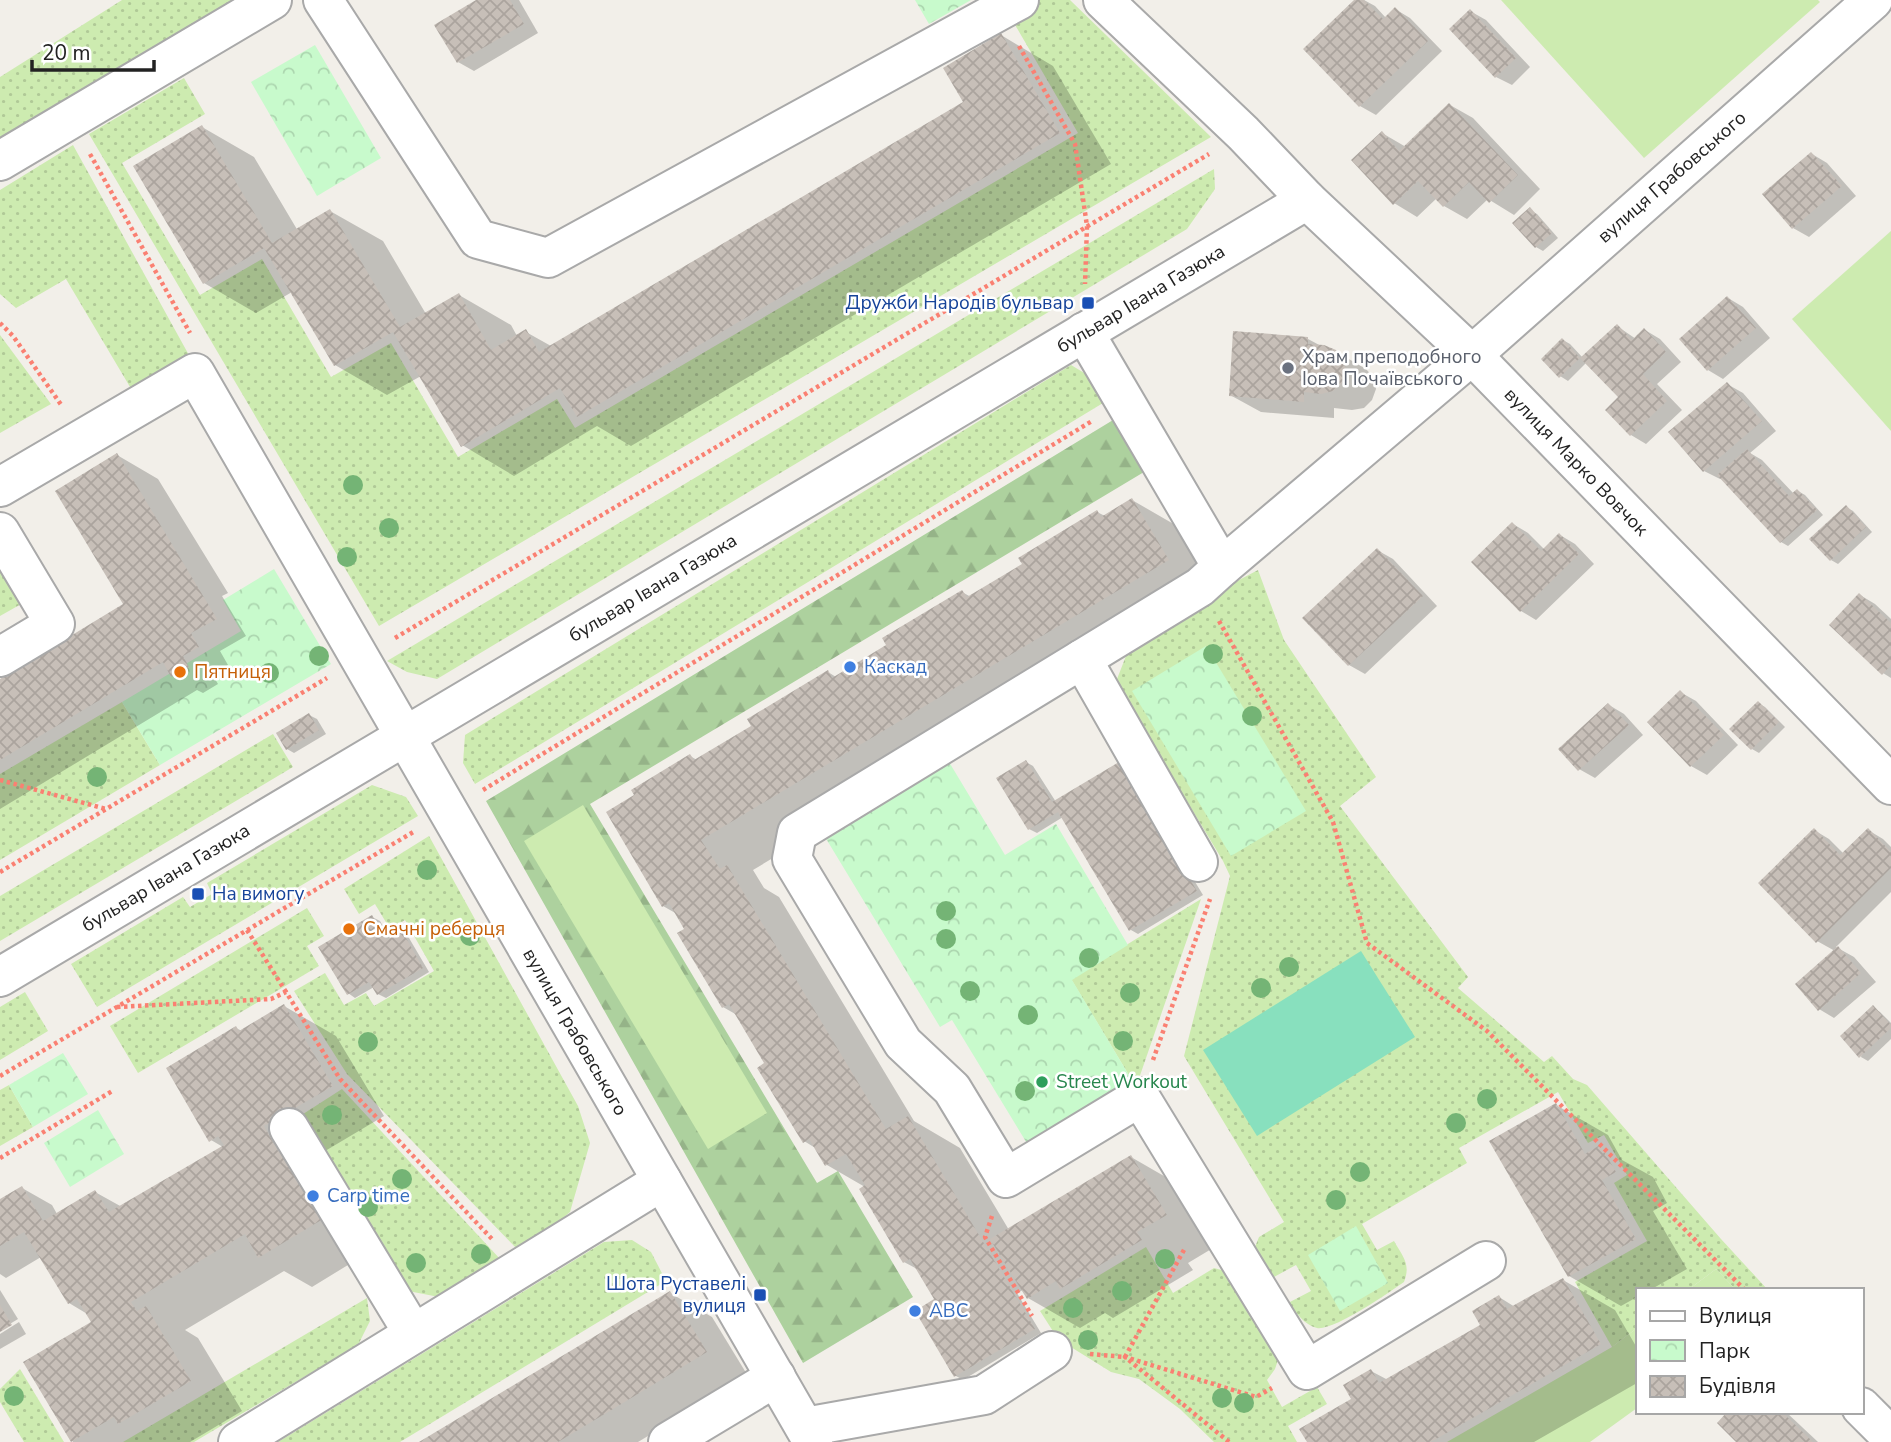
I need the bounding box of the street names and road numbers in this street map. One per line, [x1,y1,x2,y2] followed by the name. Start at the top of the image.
[1592,105,1752,249] street label: вулиця Грабовського
[1052,238,1230,360] street label: бульвар Івана Газюка
[1498,382,1654,542] street label: вулиця Марко Вовчок
[564,527,742,649] street label: бульвар Івана Газюка
[77,817,255,939] street label: бульвар Івана Газюка
[516,943,634,1121] street label: вулиця Грабовського

